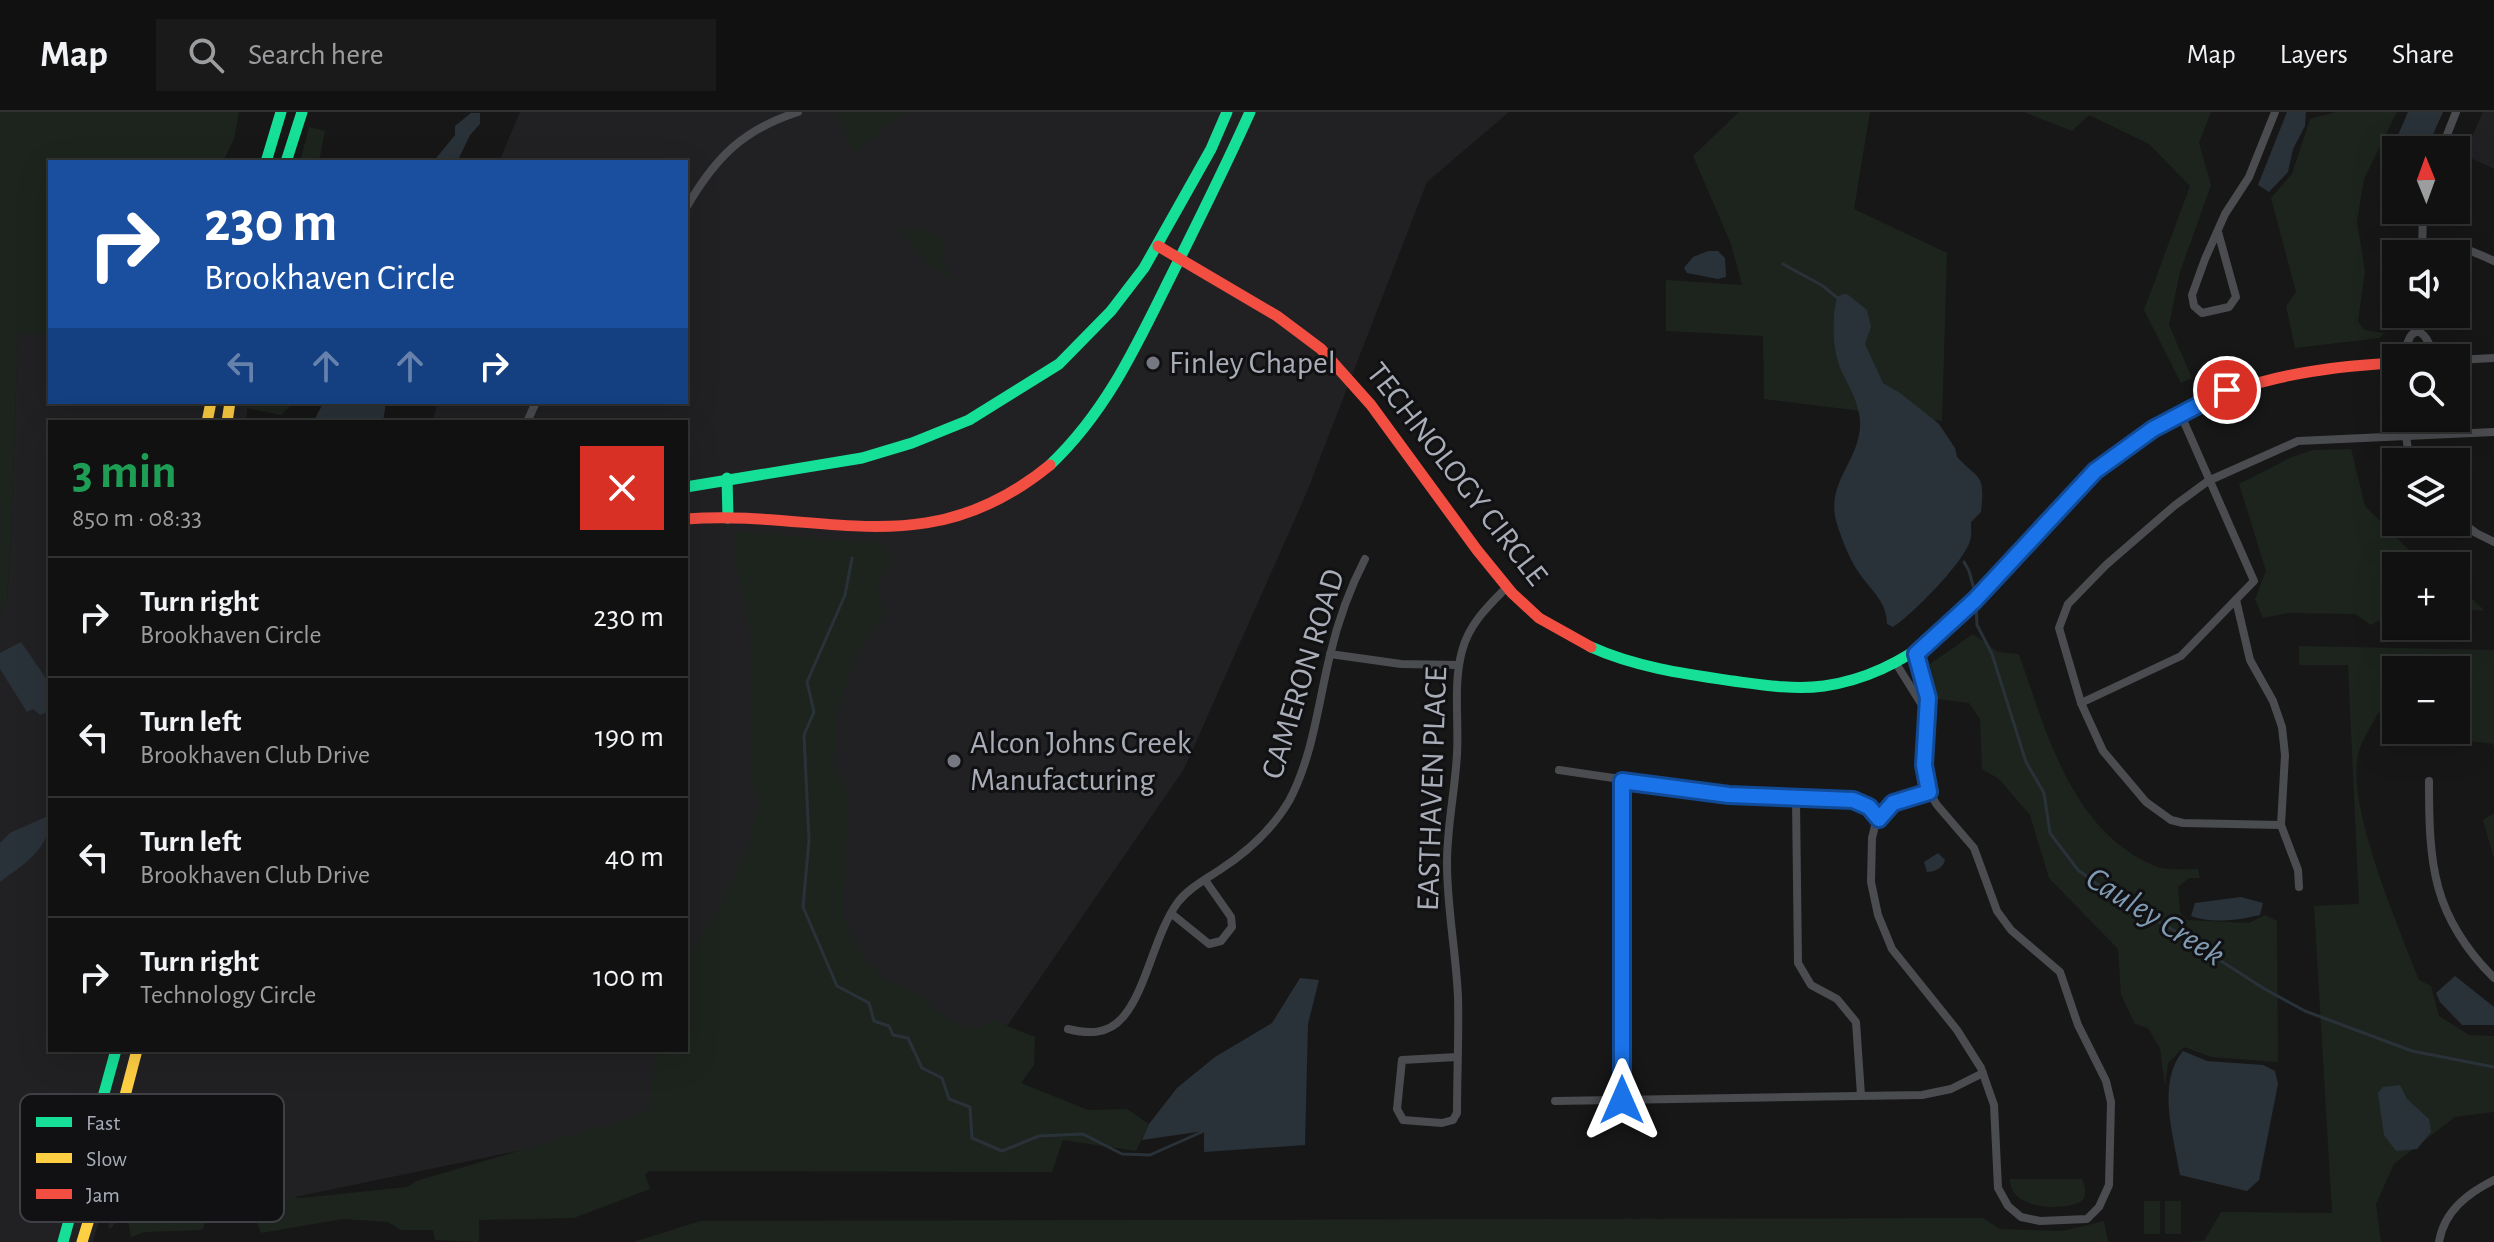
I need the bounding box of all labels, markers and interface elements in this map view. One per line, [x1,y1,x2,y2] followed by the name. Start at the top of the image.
[156,19,716,91] search box
[184,33,228,77] icon: search
[40,36,108,74] text: Map
[248,40,384,70] text: Search here
[2187,41,2236,69] text: Map
[2280,41,2348,69] text: Layers
[2392,41,2454,69] text: Share
[2382,136,2470,224] north arrow
[2382,136,2470,744] map controls
[72,192,176,296] icon: right
[204,195,337,251] text: 230 m
[2382,240,2470,328] button: sound
[204,260,455,296] text: Brookhaven Circle
[220,344,264,388] icon: left
[304,344,348,388] icon: ahead
[388,344,432,388] icon: ahead
[472,344,516,388] icon: right
[2382,344,2470,432] button: search
[1169,347,1336,379] place label: Finley Chapel
[1144,354,1162,372] marker: Finley Chapel
[2193,356,2261,424] pin
[1360,357,1554,591] street label: TECHNOLOGY CIRCLE
[2205,368,2249,412] icon: arrive
[580,446,664,530] button: close
[2382,448,2470,536] button: layers
[72,449,177,497] text: 3 min
[72,505,202,531] text: 850 m · 08:33
[2382,552,2470,640] button: +
[1256,565,1350,783] street label: CAMERON ROAD
[140,587,259,617] text: Turn right
[72,595,116,639] icon: right
[593,602,664,632] text: 230 m
[140,622,322,648] text: Brookhaven Circle
[2382,656,2470,744] button: −
[1412,666,1452,912] street label: EASTHAVEN PLACE
[140,707,241,737] text: Turn left
[72,715,116,759] icon: left
[595,722,664,752] text: 190 m
[970,727,1192,796] place label: Alcon Johns Creek Manufacturing
[140,742,370,768] text: Brookhaven Club Drive
[945,752,963,770] marker: Alcon Johns Creek Manufacturing
[140,827,241,857] text: Turn left
[72,835,116,879] icon: left
[605,842,664,872] text: 40 m
[2080,861,2230,973] water label: Cauley Creek
[140,862,370,888] text: Brookhaven Club Drive
[140,947,259,977] text: Turn right
[72,955,116,999] icon: right
[593,962,664,992] text: 100 m
[140,982,316,1008] text: Technology Circle
[1580,1058,1664,1142] position arrow
[20,1094,284,1222] legend
[86,1112,120,1134] text: Fast
[86,1148,127,1170] text: Slow
[86,1184,120,1206] text: Jam

